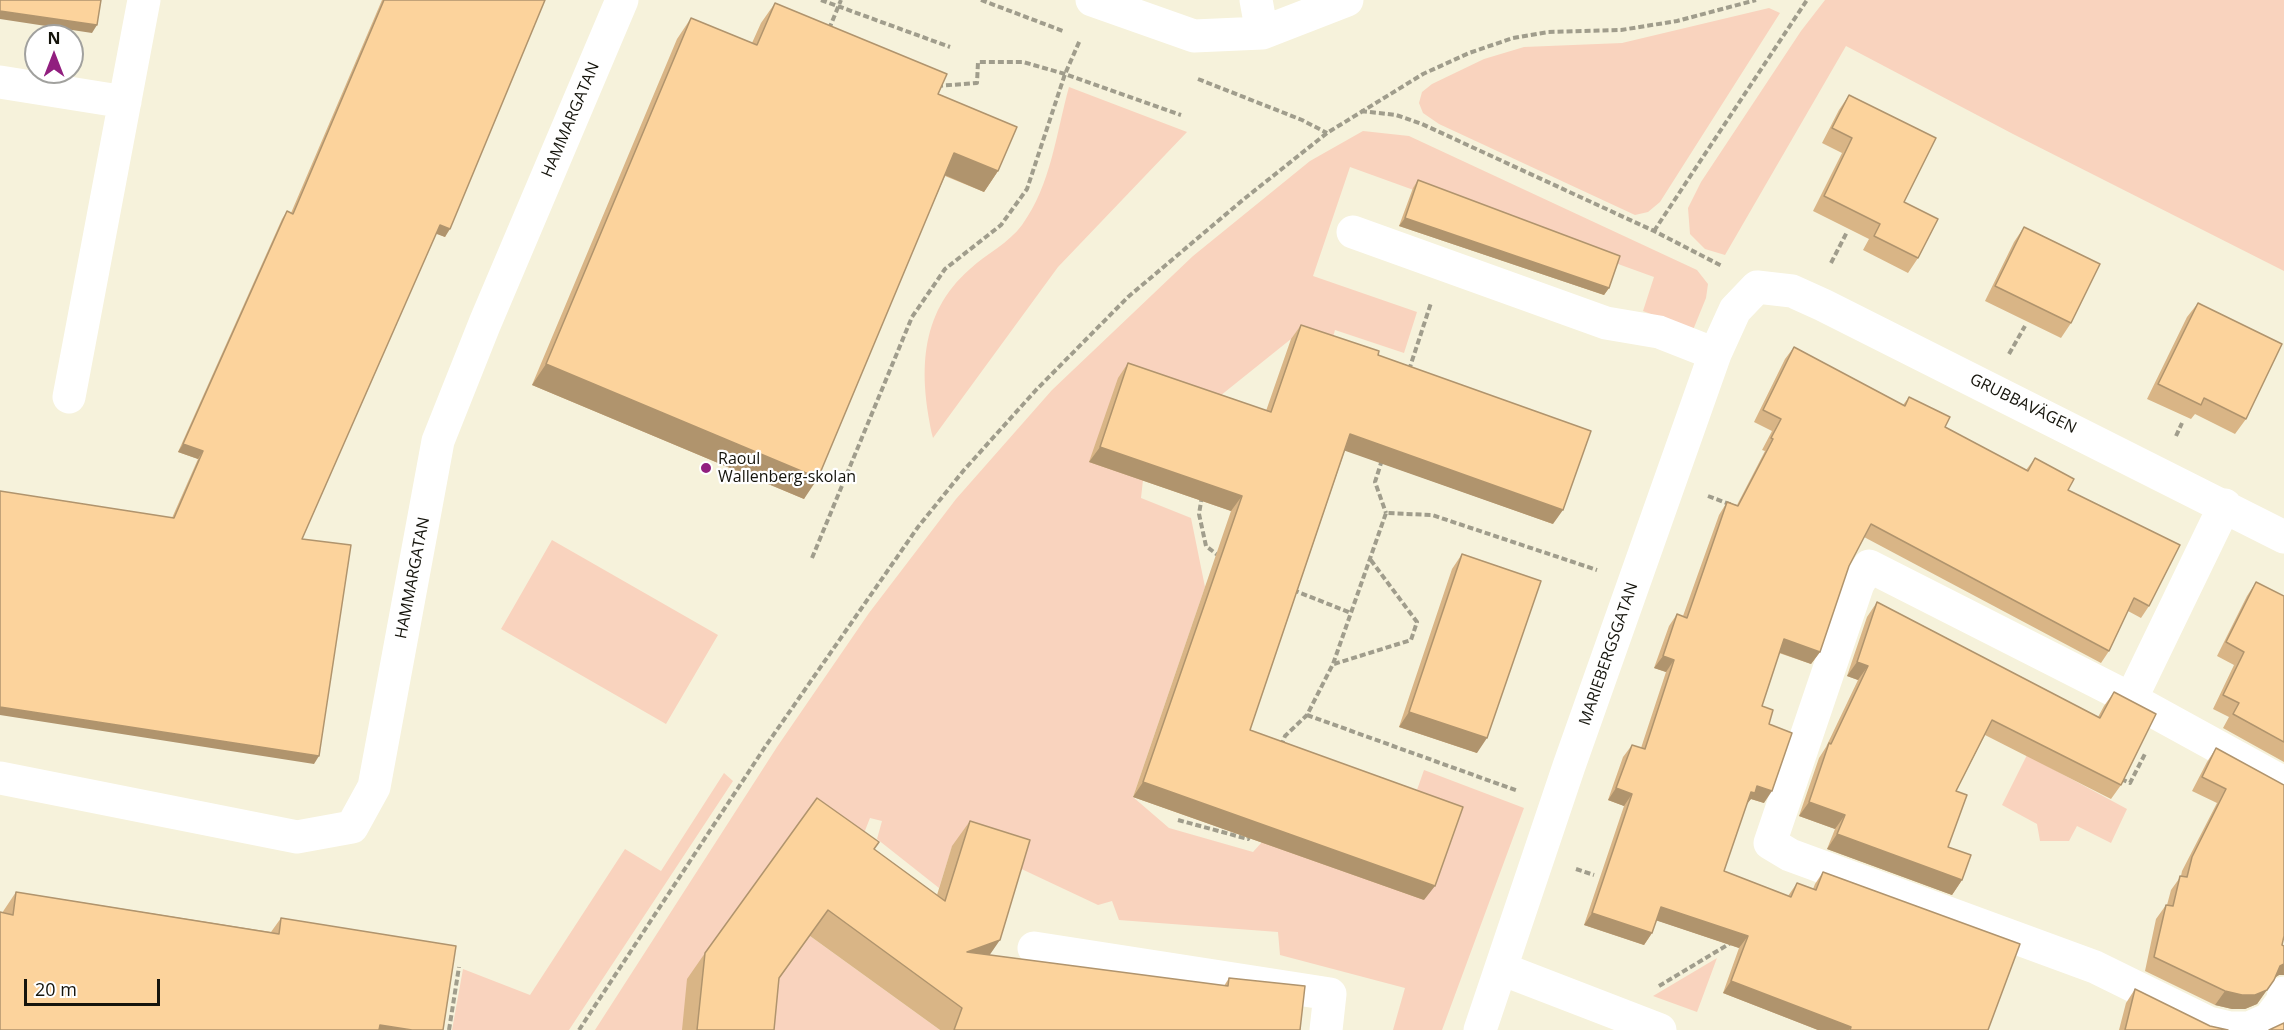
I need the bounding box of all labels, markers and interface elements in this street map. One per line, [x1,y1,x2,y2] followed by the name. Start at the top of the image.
[24,24,84,84] north arrow
[47,27,61,49] text: N
[538,59,604,181] street label: HAMMARGATAN
[1967,370,2079,438] street label: GRUBBAVÄGEN
[718,449,856,487] place label: Raoul Wallenberg-skolan
[699,461,713,475] marker: Raoul Wallenberg-skolan
[392,516,434,640] street label: HAMMARGATAN
[1576,580,1642,728] street label: MARIEBERGSGATAN
[27,967,164,1005] scale bar
[35,977,77,1001] text: 20 m

